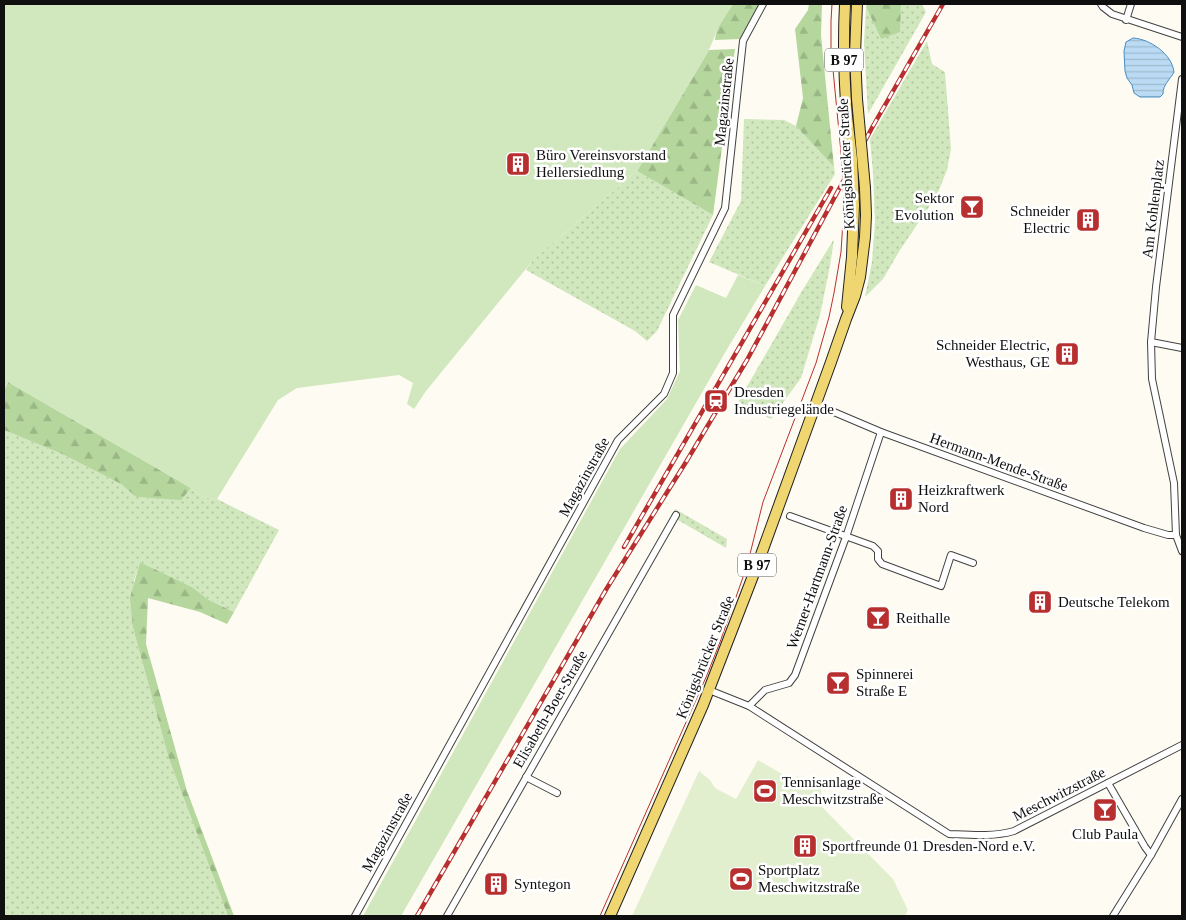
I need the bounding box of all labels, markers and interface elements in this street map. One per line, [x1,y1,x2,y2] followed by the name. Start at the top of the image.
[825,48,863,72] road number: B 97
[711,57,737,147] street label: Magazinstraße
[835,98,857,230] street label: Königsbrücker Straße
[536,147,667,180] place label: Büro Vereinsvorstand Hellersiedlung
[505,151,531,177] building icon: Büro Vereinsvorstand Hellersiedlung
[1139,158,1167,259] street label: Am Kohlenplatz
[895,190,954,223] place label: Sektor Evolution
[959,194,985,220] bar icon: Sektor Evolution
[1010,203,1070,236] place label: Schneider Electric
[1075,207,1101,233] building icon: Schneider Electric
[936,337,1050,370] place label: Schneider Electric, Westhaus, GE
[1054,341,1080,367] building icon: Schneider Electric, Westhaus, GE
[734,384,834,417] place label: Dresden Industriegelände
[703,388,729,414] station icon: Dresden Industriegelände
[928,430,1071,495] street label: Hermann-Mende-Straße
[556,434,613,519] street label: Magazinstraße
[918,482,1005,515] place label: Heizkraftwerk Nord
[888,486,914,512] building icon: Heizkraftwerk Nord
[784,503,851,651] street label: Werner-Hartmann-Straße
[738,554,776,576] road number: B 97
[1027,589,1053,615] building icon: Deutsche Telekom
[673,593,737,721] street label: Königsbrücker Straße
[1058,594,1170,610] place label: Deutsche Telekom
[865,605,891,631] bar icon: Reithalle
[896,610,950,626] place label: Reithalle
[510,647,590,771] street label: Elisabeth-Boer-Straße
[856,666,914,699] place label: Spinnerei Straße E
[825,670,851,696] bar icon: Spinnerei Straße E
[1010,764,1108,824] street label: Meschwitzstraße
[782,774,884,807] place label: Tennisanlage Meschwitzstraße
[752,778,778,804] sports icon: Tennisanlage Meschwitzstraße
[359,789,416,874] street label: Magazinstraße
[1092,797,1118,823] bar icon: Club Paula
[1072,826,1138,842] place label: Club Paula
[792,833,818,859] building icon: Sportfreunde 01 Dresden-Nord e.V.
[822,838,1035,854] place label: Sportfreunde 01 Dresden-Nord e.V.
[758,862,860,895] place label: Sportplatz Meschwitzstraße
[728,866,754,892] sports icon: Sportplatz Meschwitzstraße
[483,871,509,897] building icon: Syntegon
[514,876,571,892] place label: Syntegon

